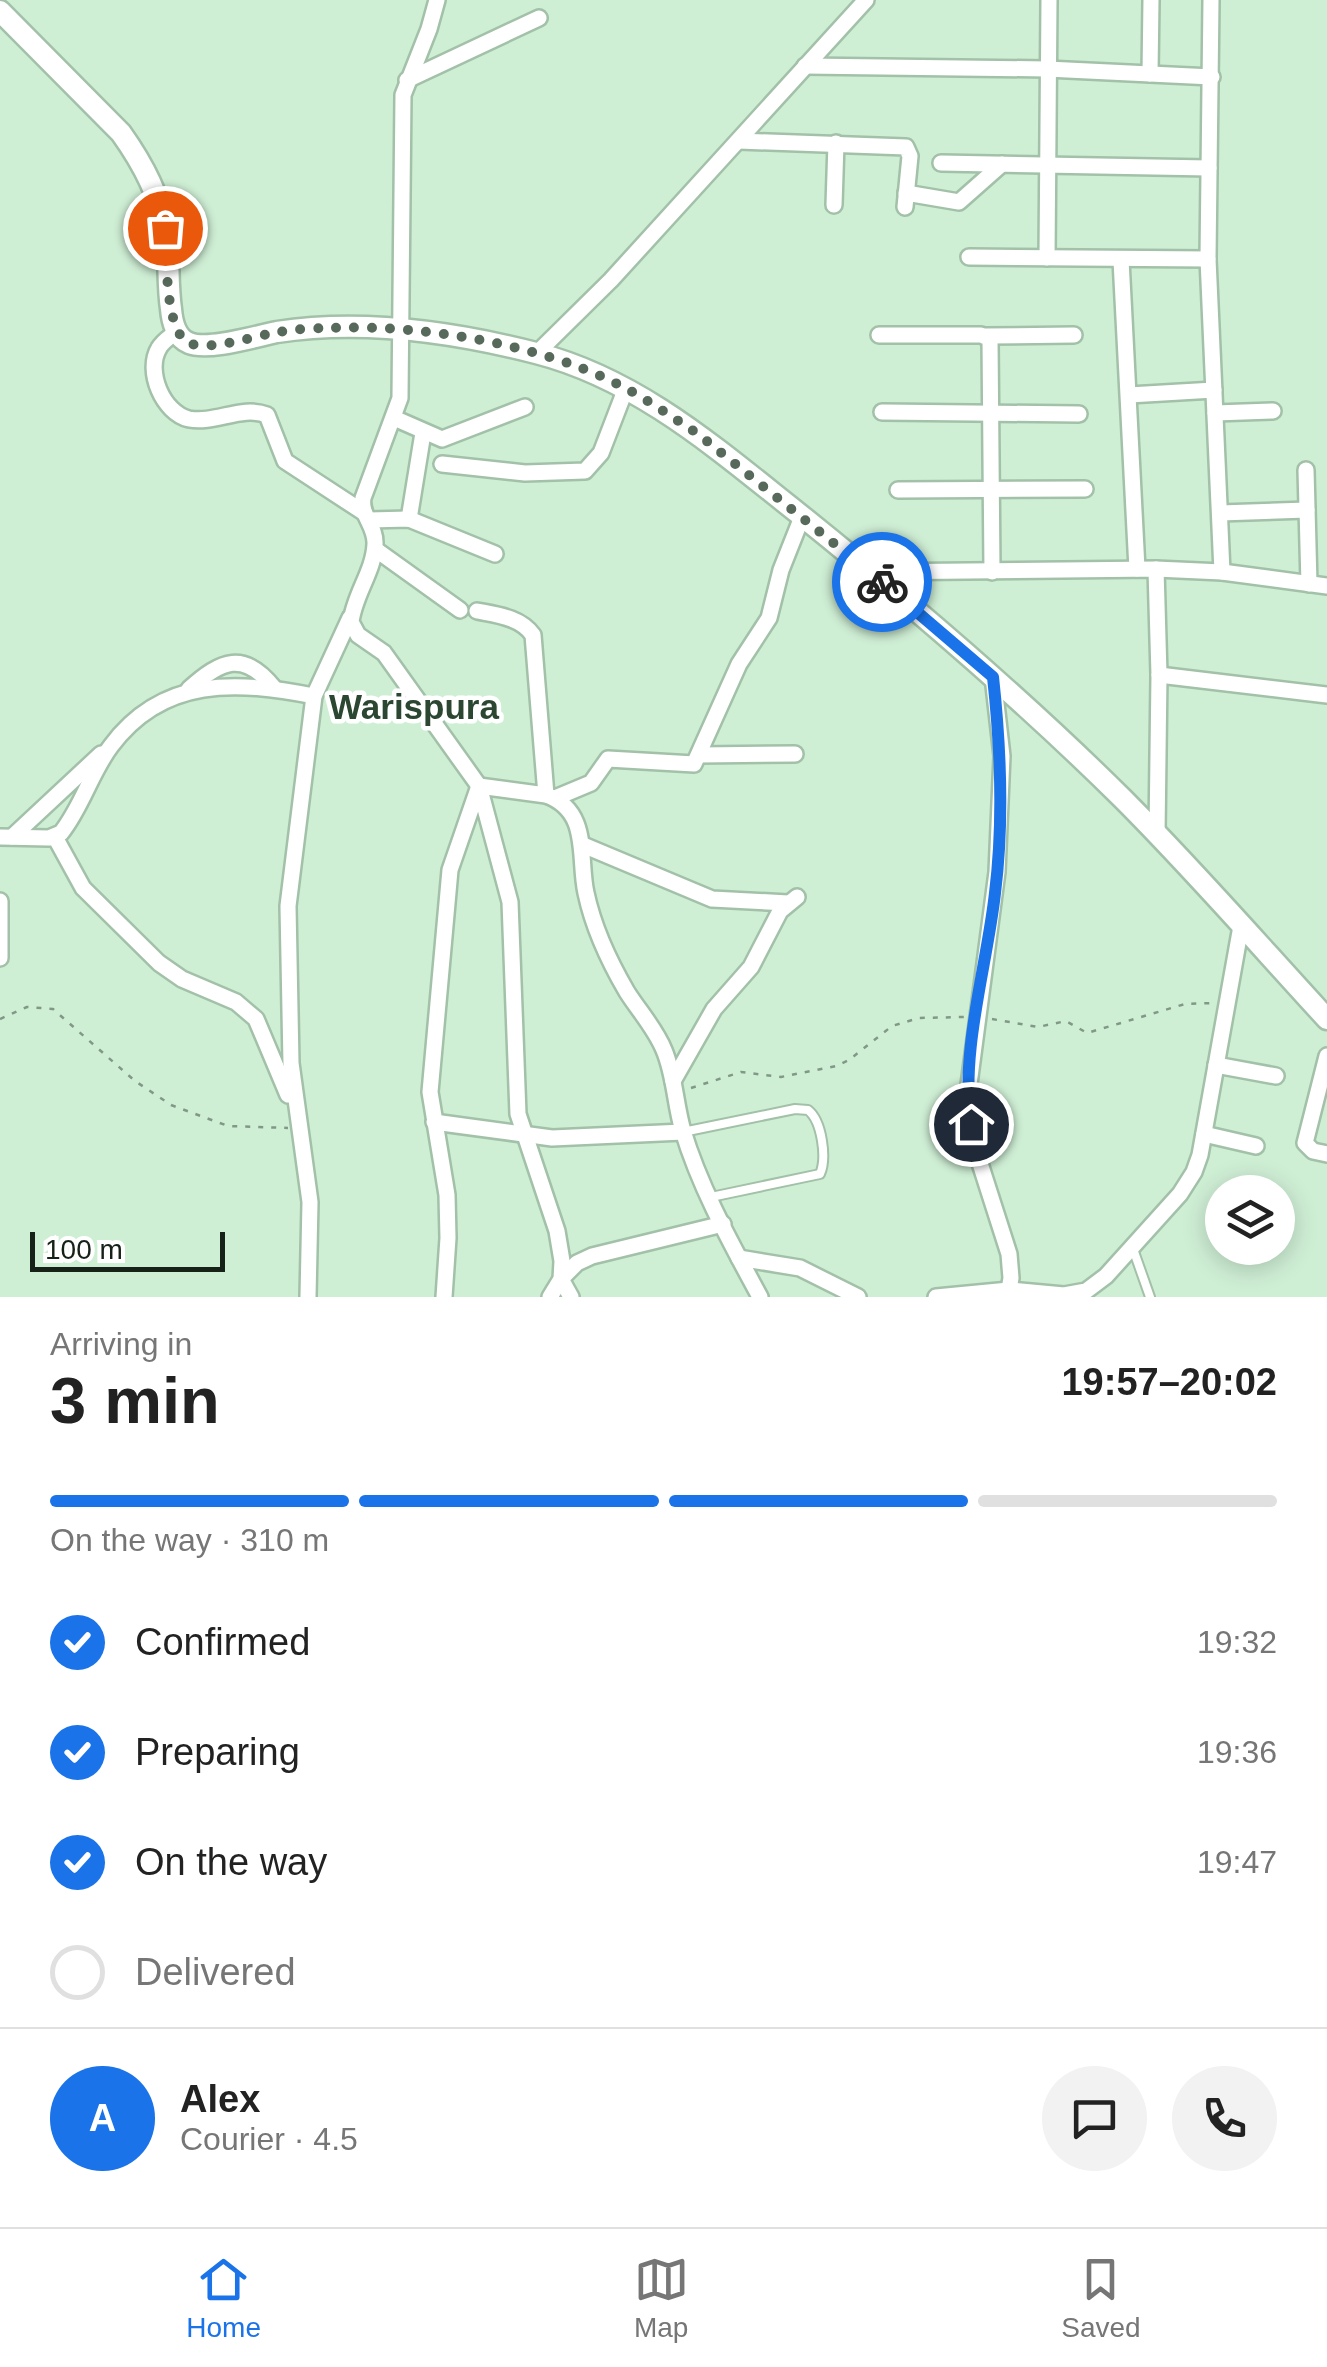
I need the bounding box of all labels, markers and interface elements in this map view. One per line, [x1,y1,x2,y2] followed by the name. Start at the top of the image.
[123,186,208,271] pin
[138,201,193,256] icon: bag
[832,532,932,632] courier
[855,555,910,610] icon: bike
[329,687,499,726] district label: Warispura
[929,1082,1014,1167] pin
[944,1097,999,1152] icon: home
[1205,1175,1295,1265] map controls
[1205,1175,1295,1265] button: layers
[30,1227,225,1272] scale bar
[45,1234,123,1265] text: 100 m
[50,1326,192,1362] text: Arriving in
[1061,1361,1277,1403] text: 19:57–20:02
[50,1364,220,1437] text: 3 min
[50,1522,329,1558] text: On the way · 310 m
[50,1615,105,1670] icon: check
[135,1621,310,1663] text: Confirmed
[1197,1624,1277,1660] text: 19:32
[50,1725,105,1780] icon: check
[135,1731,300,1773] text: Preparing
[1197,1734,1277,1770] text: 19:36
[50,1835,105,1890] icon: check
[135,1841,327,1883] text: On the way
[1197,1844,1277,1880] text: 19:47
[135,1951,296,1993] text: Delivered
[1042,2066,1147,2171] button: chat
[1172,2066,1277,2171] button: phone
[180,2078,260,2120] text: Alex
[89,2097,116,2139] text: A
[180,2121,358,2157] text: Courier · 4.5
[186,2252,261,2344] tab: Home
[634,2252,689,2344] tab: Map
[1061,2252,1141,2344] tab: Saved

